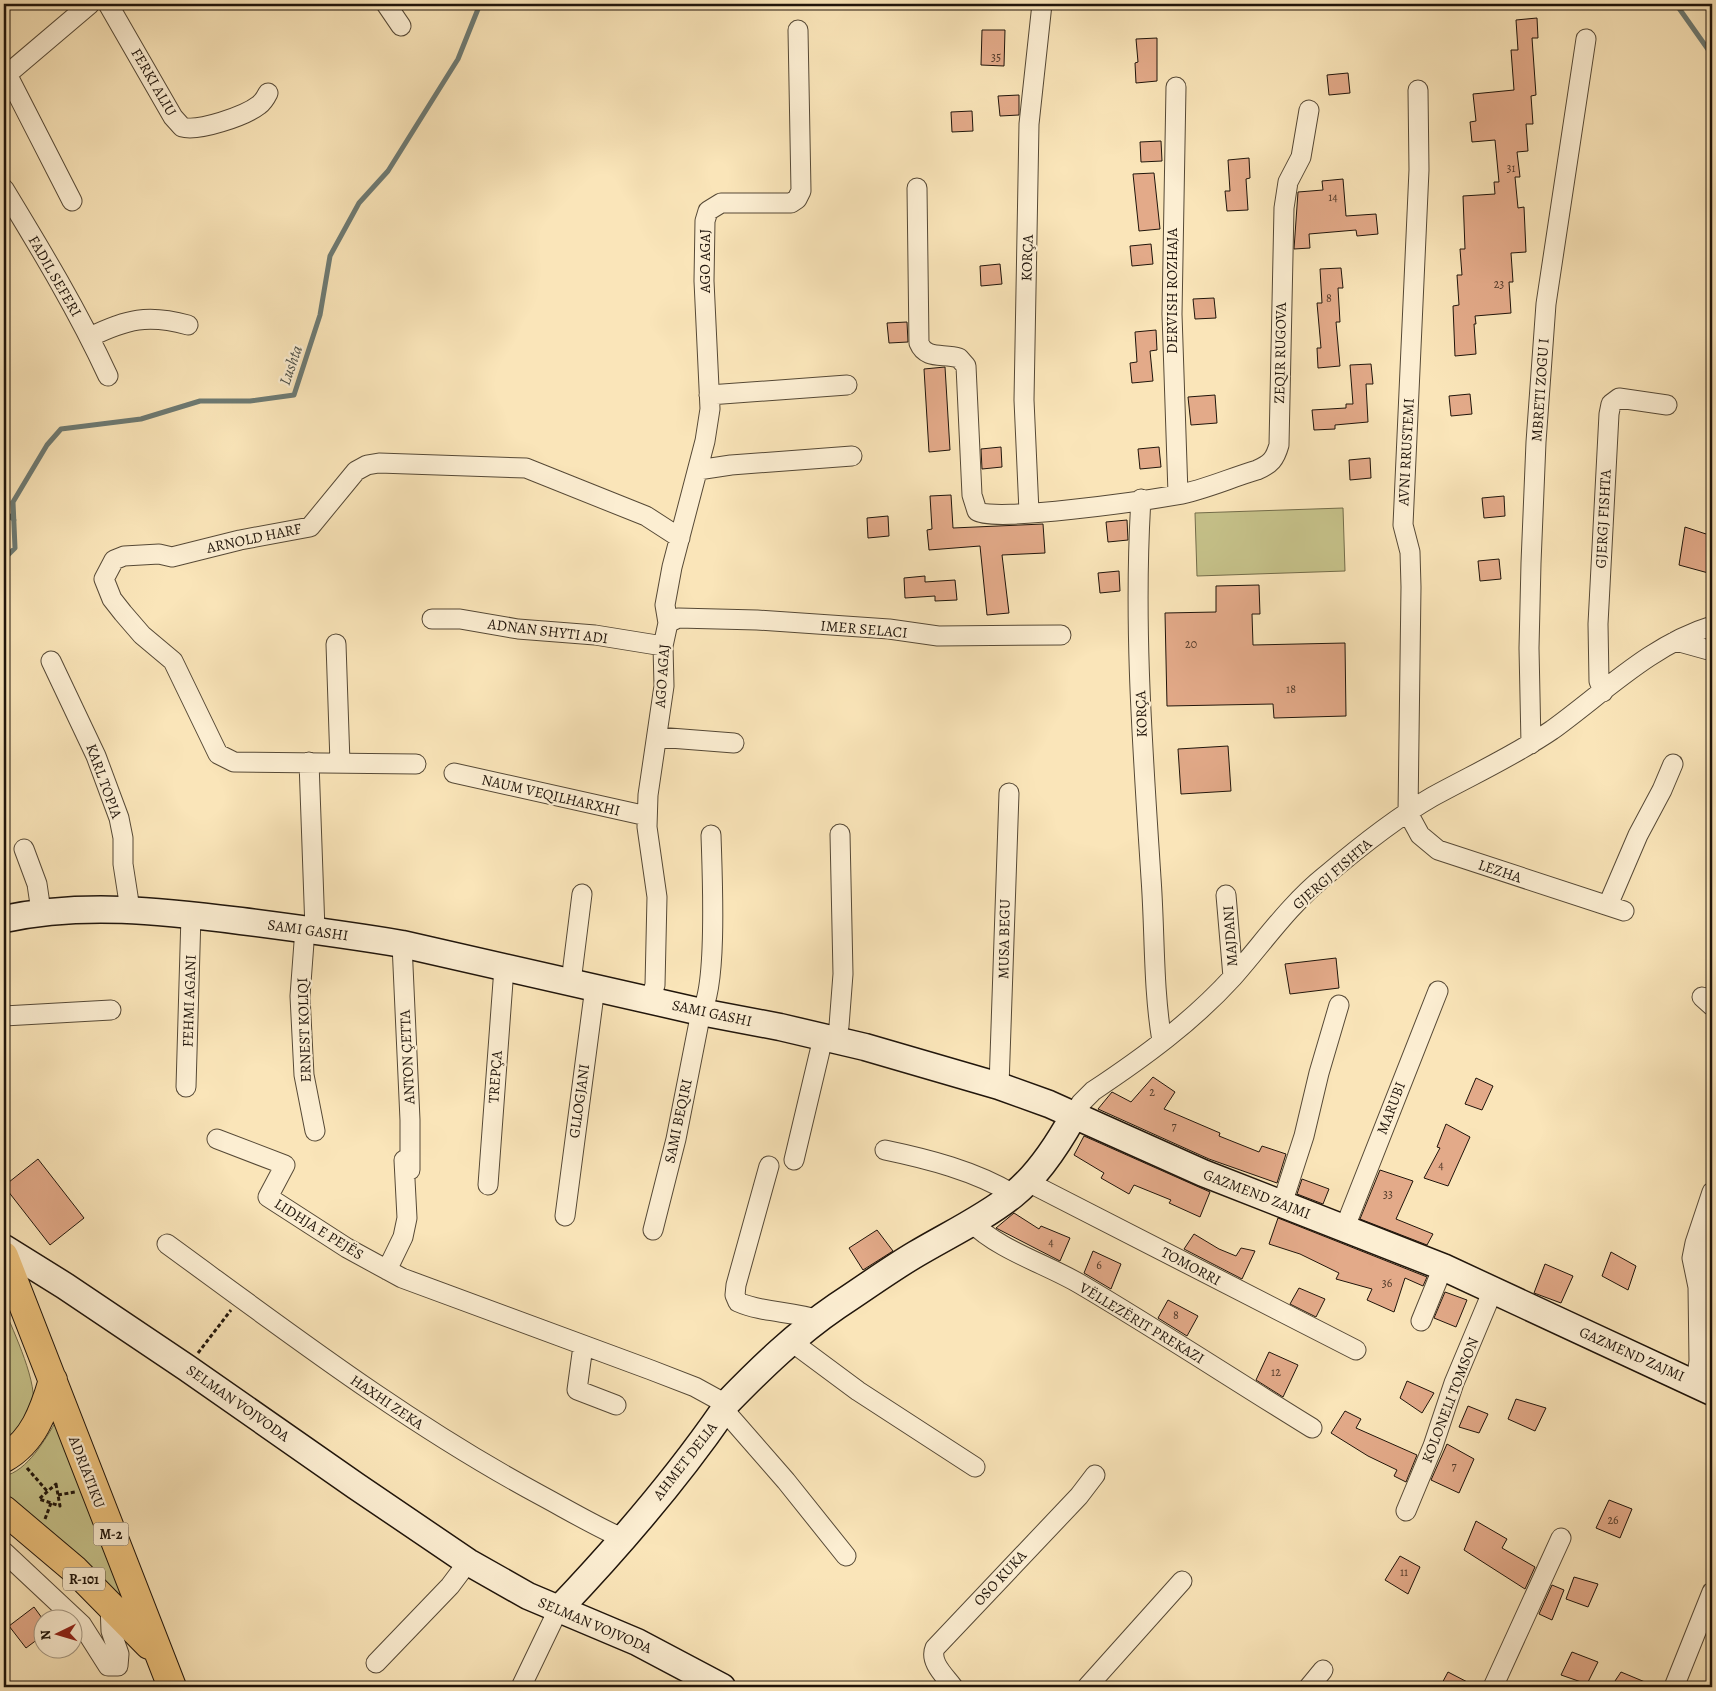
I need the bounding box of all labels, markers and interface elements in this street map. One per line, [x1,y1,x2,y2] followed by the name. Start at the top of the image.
[127,44,181,120] street label: FERKI ALIU
[991,49,1001,65] house number: 35
[1506,160,1516,176] house number: 31
[1328,189,1338,205] house number: 14
[1162,228,1182,354] street label: DERVISH ROZHAJA
[695,229,715,294] street label: AGO AGAJ
[24,232,86,320] street label: FADIL SEFERI
[1016,234,1038,282] street label: KORÇA
[1494,276,1504,292] house number: 23
[1326,290,1332,306] house number: 8
[1269,302,1291,404] street label: ZEQIR RUGOVA
[1526,338,1554,442] street label: MBRETI ZOGU I
[274,342,308,388] water label: Lushta
[1393,398,1419,507] street label: AVNI RRUSTEMI
[1590,469,1616,569] street label: GJERGJ FISHTA
[204,518,304,558] street label: ARNOLD HARF
[486,614,609,648] street label: ADNAN SHYTI ADI
[820,615,908,643] street label: IMER SELACI
[1185,636,1197,652] house number: 20
[650,643,674,710] street label: AGO AGAJ
[1286,681,1296,697] house number: 18
[1130,690,1152,738] street label: KORÇA
[81,741,127,821] street label: KARL TOPIA
[480,769,622,821] street label: NAUM VEQILHARXHI
[1288,834,1376,914] street label: GJERGJ FISHTA
[1476,855,1525,887] street label: LEZHA
[993,899,1015,979] street label: MUSA BEGU
[1218,905,1242,967] street label: MAJDANI
[266,914,350,946] street label: SAMI GASHI
[177,954,201,1048] street label: FEHMI AGANI
[292,977,316,1083] street label: ERNEST KOLIQI
[670,995,754,1031] street label: SAMI GASHI
[395,1009,420,1106] street label: ANTON ÇETTA
[483,1050,507,1104] street label: TREPÇA
[564,1062,594,1140] street label: GLLOGJANI
[659,1077,697,1165] street label: SAMI BEQIRI
[1372,1079,1410,1137] street label: MARUBI
[1149,1084,1155,1100] house number: 2
[1171,1118,1177,1134] house number: 7
[1438,1157,1444,1173] house number: 4
[1201,1164,1313,1224] street label: GAZMEND ZAJMI
[1383,1186,1393,1202] house number: 33
[271,1194,367,1264] street label: LIDHJA E PEJËS
[1048,1234,1054,1250] house number: 4
[1158,1242,1224,1290] street label: TOMORRI
[1096,1257,1102,1273] house number: 6
[1382,1275,1393,1291] house number: 36
[1075,1277,1208,1368] street label: VËLLEZËRIT PREKAZI
[1173,1307,1179,1323] house number: 8
[1576,1322,1688,1386] street label: GAZMEND ZAJMI
[1417,1334,1483,1466] street label: KOLONELI TOMSON
[182,1360,294,1446] street label: SELMAN VOJVODA
[1271,1364,1281,1380] house number: 12
[346,1370,428,1434] street label: HAXHI ZEKA
[648,1418,722,1505] street label: AHMET DELIA
[64,1432,110,1511] street label: ADRIATIKU
[1451,1458,1457,1474] house number: 7
[1607,1512,1619,1528] house number: 26
[94,1522,128,1546] road number: M-2
[969,1546,1031,1610] street label: OSO KUKA
[1400,1564,1408,1580] house number: 11
[63,1568,105,1590] road number: R-101
[535,1592,655,1658] street label: SELMAN VOJVODA
[32,1608,82,1658] north arrow
[36,1629,55,1641] text: N

